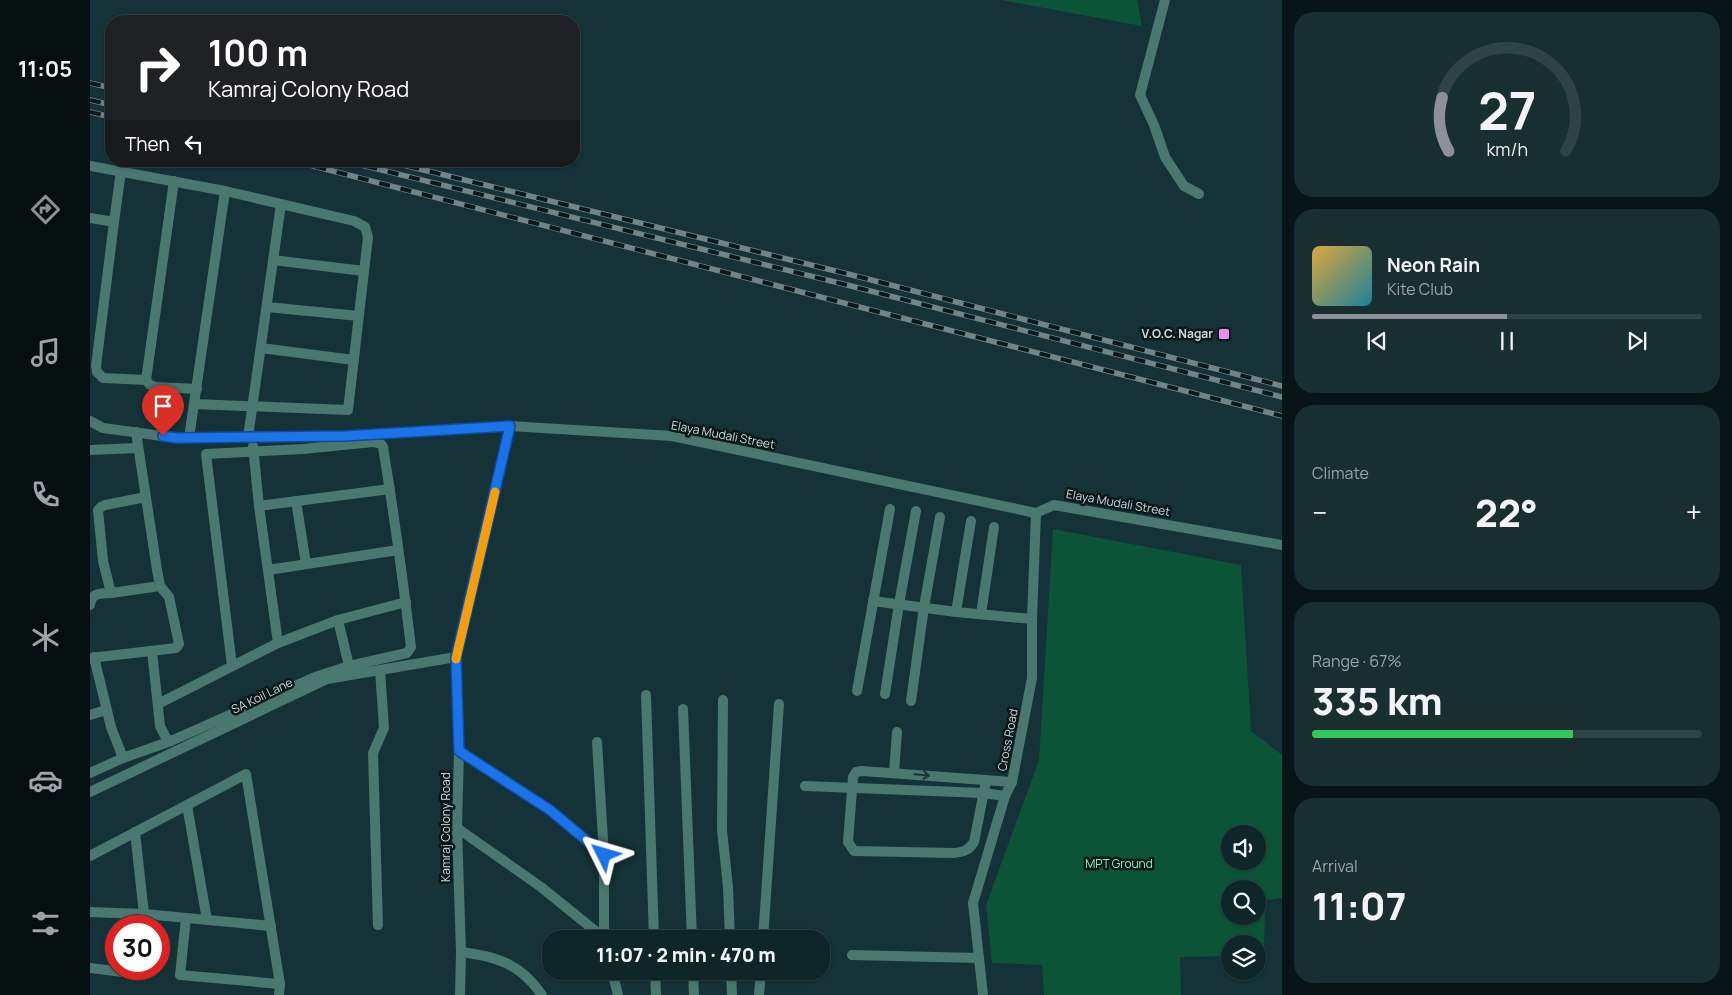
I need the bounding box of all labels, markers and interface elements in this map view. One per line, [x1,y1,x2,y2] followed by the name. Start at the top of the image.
[208,29,308,77] text: 100 m
[125,35,190,100] icon: right
[18,54,72,84] text: 11:05
[208,74,409,104] text: Kamraj Colony Road
[1478,75,1536,146] text: 27
[180,130,208,158] icon: left
[125,131,170,157] text: Then
[1486,137,1528,161] text: km/h
[28,192,63,227] icon: directions
[1387,252,1480,278] text: Neon Rain
[1387,278,1453,300] text: Kite Club
[1141,325,1213,342] place label: V.O.C. Nagar
[1217,327,1231,341] marker: V.O.C. Nagar
[1363,327,1391,355] icon: previous
[1493,327,1521,355] icon: pause
[1623,327,1651,355] icon: next
[28,335,63,370] icon: music
[142,385,184,436] pin
[149,392,177,420] icon: arrive
[670,416,777,453] street label: Elaya Mudali Street
[1312,462,1369,484] text: Climate
[28,477,63,512] icon: phone
[1065,485,1172,520] street label: Elaya Mudali Street
[1475,486,1538,538] text: 22°
[1312,493,1327,531] text: −
[1686,493,1702,531] text: +
[28,620,63,655] icon: climate
[1312,650,1402,672] text: Range · 67%
[228,673,295,718] street label: SA Koil Lane
[1312,674,1443,726] text: 335 km
[993,707,1022,773] street label: Cross Road
[28,763,63,798] icon: car
[914,770,930,780] one-way arrow
[437,772,454,882] street label: Kamraj Colony Road
[1221,825,1266,980] map controls
[1221,825,1266,870] button: sound
[577,828,629,880] position arrow
[1085,855,1153,872] park label: MPT Ground
[1312,855,1358,877] text: Arrival
[1312,879,1406,931] text: 11:07
[1221,880,1266,925] button: search
[28,906,63,941] icon: filters
[105,915,170,980] speed limit sign: 30
[1221,935,1266,980] button: layers
[596,942,776,968] text: 11:07 · 2 min · 470 m

